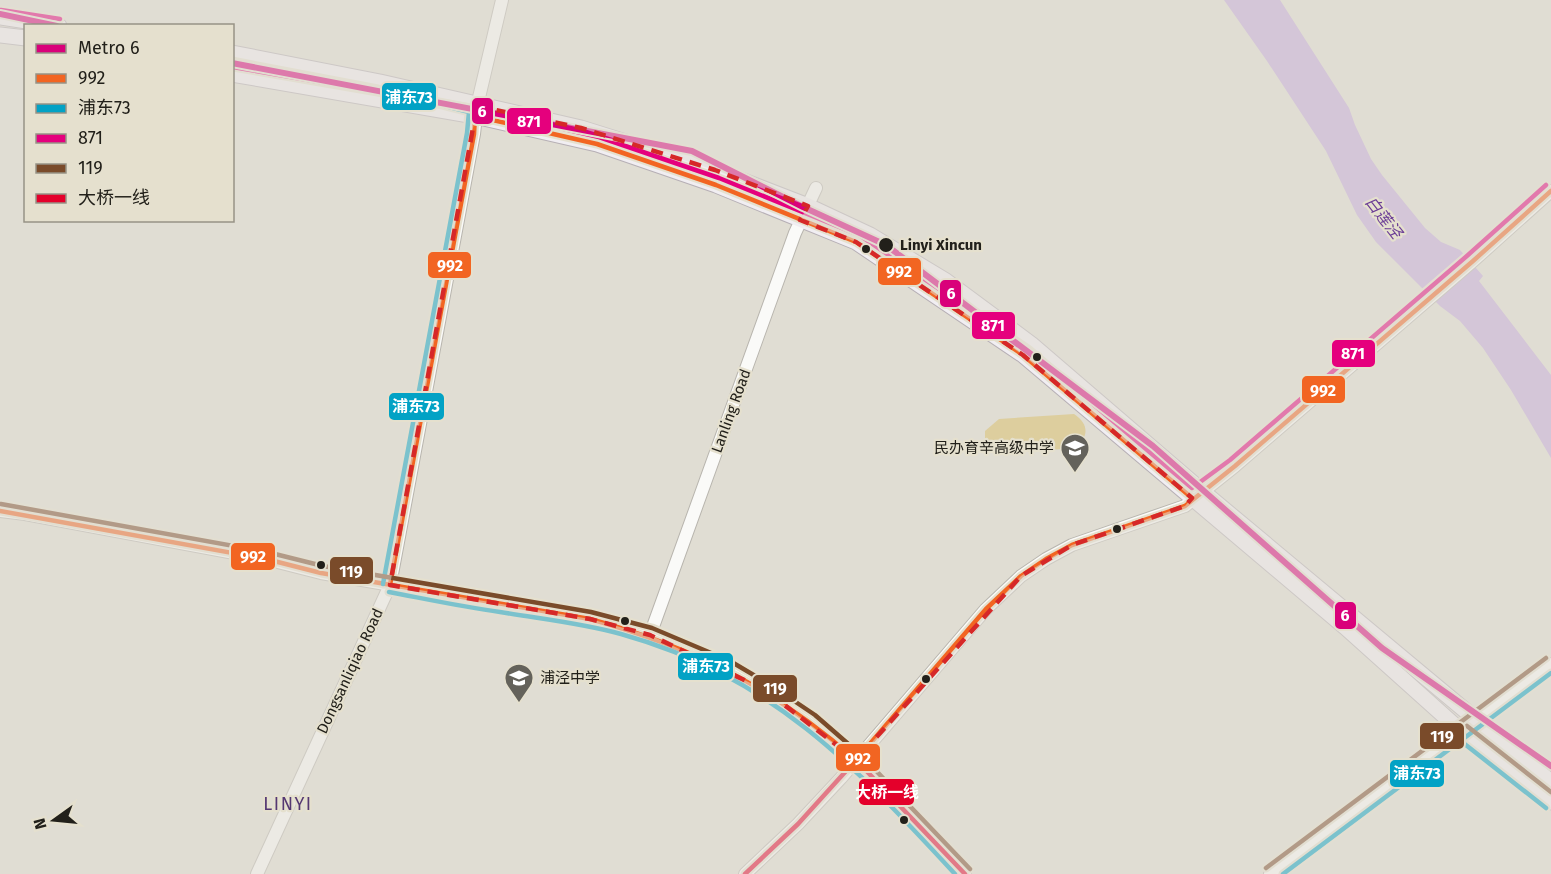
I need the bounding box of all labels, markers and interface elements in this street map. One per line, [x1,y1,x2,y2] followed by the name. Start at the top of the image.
[24,24,234,222] legend
[78,37,140,59] text: Metro 6
[78,67,106,89] text: 992
[381,82,437,111] line badge: 浦东73
[385,88,433,107] text: 浦东73
[78,97,131,119] text: 浦东73
[471,97,494,125] line badge: 6
[477,102,487,121] text: 6
[506,107,552,135] line badge: 871
[517,112,541,131] text: 871
[78,127,103,149] text: 871
[78,157,103,179] text: 119
[78,187,150,209] text: 大桥一线
[1361,193,1407,244] water label: 白莲泾
[877,236,895,254] marker: Linyi Xincun
[900,236,982,254] place label: Linyi Xincun
[860,243,872,255] unlabelled marker
[427,251,472,279] line badge: 992
[437,256,463,275] text: 992
[877,257,922,286] line badge: 992
[886,262,912,281] text: 992
[939,279,962,308] line badge: 6
[946,284,956,303] text: 6
[971,311,1016,340] line badge: 871
[981,316,1005,335] text: 871
[1331,339,1376,368] line badge: 871
[1341,344,1365,363] text: 871
[1031,351,1043,363] unlabelled marker
[707,367,755,455] street label: Lanling Road
[1301,375,1346,404] line badge: 992
[1310,381,1336,400] text: 992
[388,392,445,421] line badge: 浦东73
[392,397,440,416] text: 浦东73
[1059,432,1091,474] school or university icon: 民办育辛高级中学
[934,439,1054,457] place label: 民办育辛高级中学
[1111,523,1123,535] unlabelled marker
[230,542,276,571] line badge: 992
[240,547,266,566] text: 992
[329,556,374,585] line badge: 119
[315,559,327,571] unlabelled marker
[339,562,363,581] text: 119
[1334,601,1357,630] line badge: 6
[313,606,387,736] street label: Dongsanliqiao Road
[1340,606,1350,625] text: 6
[619,615,631,627] unlabelled marker
[677,652,734,681] line badge: 浦东73
[682,657,730,676] text: 浦东73
[503,662,535,704] school or university icon: 浦泾中学
[540,669,600,687] place label: 浦泾中学
[920,673,932,685] unlabelled marker
[752,674,798,703] line badge: 119
[763,679,787,698] text: 119
[1419,722,1465,750] line badge: 119
[1430,727,1454,746] text: 119
[835,743,881,772] line badge: 992
[845,749,871,768] text: 992
[1389,759,1445,788] line badge: 浦东73
[1393,764,1441,783] text: 浦东73
[858,778,915,806] line badge: 大桥一线
[855,783,919,802] text: 大桥一线
[24,790,84,850] north arrow
[263,793,313,815] district label: LINYI
[898,814,910,826] unlabelled marker
[29,816,51,831] text: N

